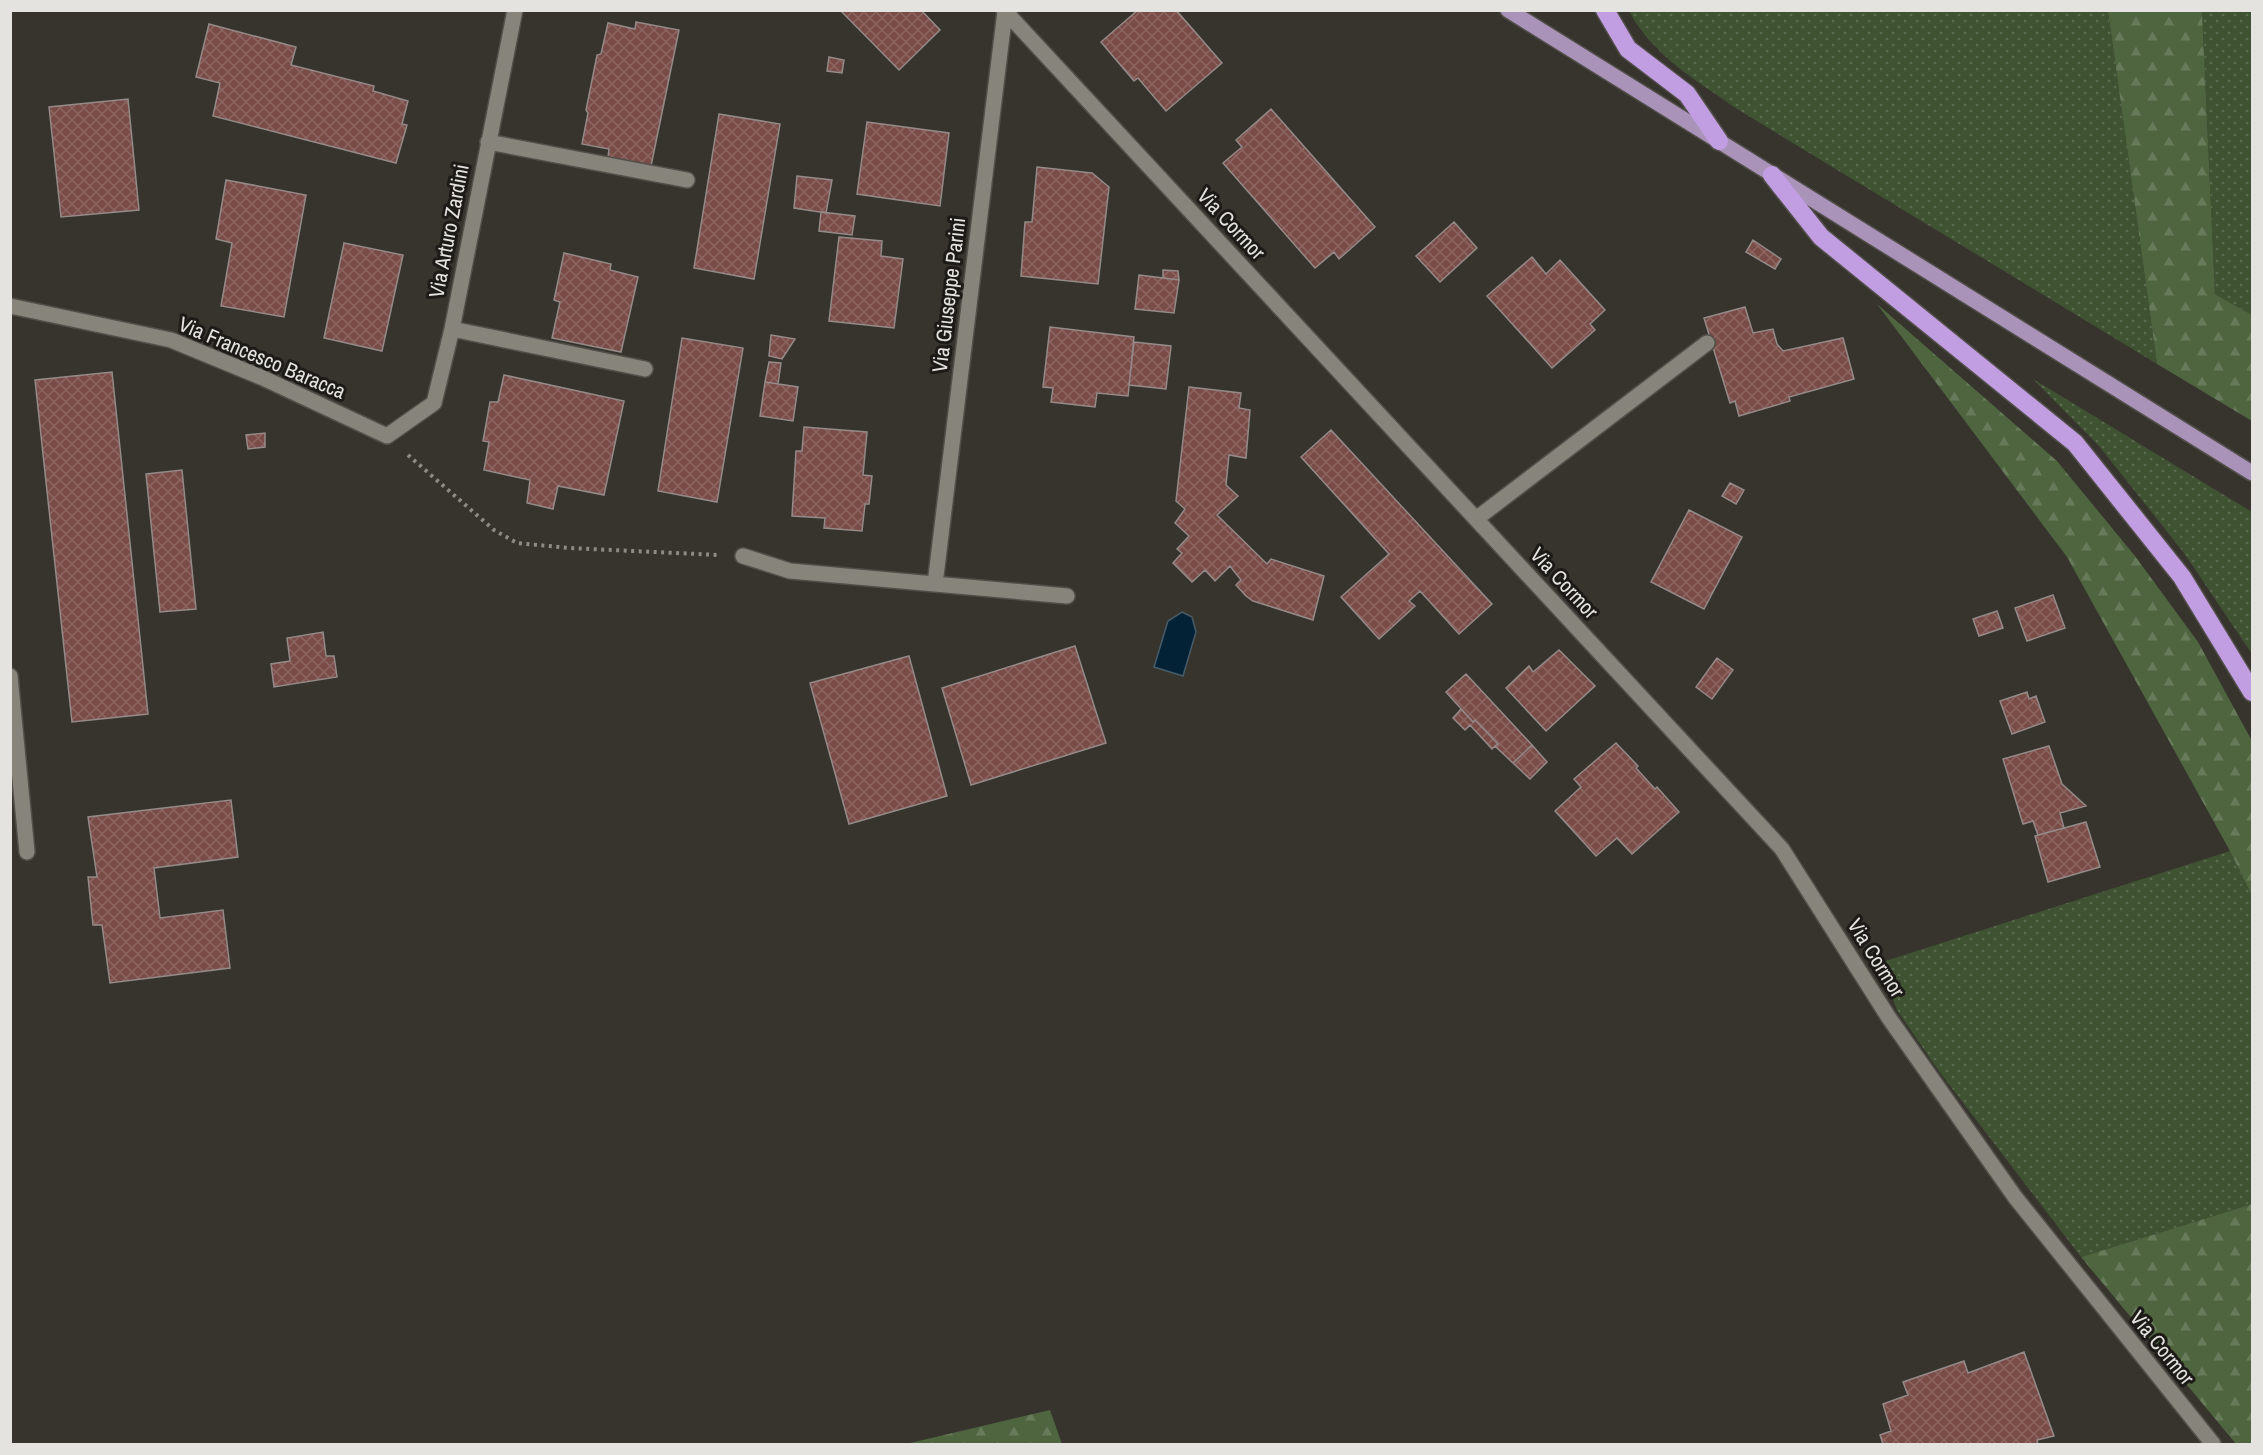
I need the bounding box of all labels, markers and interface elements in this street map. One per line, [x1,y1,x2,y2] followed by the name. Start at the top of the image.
[421,162,476,300] street label: Via Arturo Zardini
[1191,182,1272,266] street label: Via Cormor
[925,216,972,374] street label: Via Giuseppe Parini
[174,309,350,406] street label: Via Francesco Baracca
[1524,541,1605,625] street label: Via Cormor
[1841,913,1912,1003] street label: Via Cormor
[2124,1304,2201,1391] street label: Via Cormor

